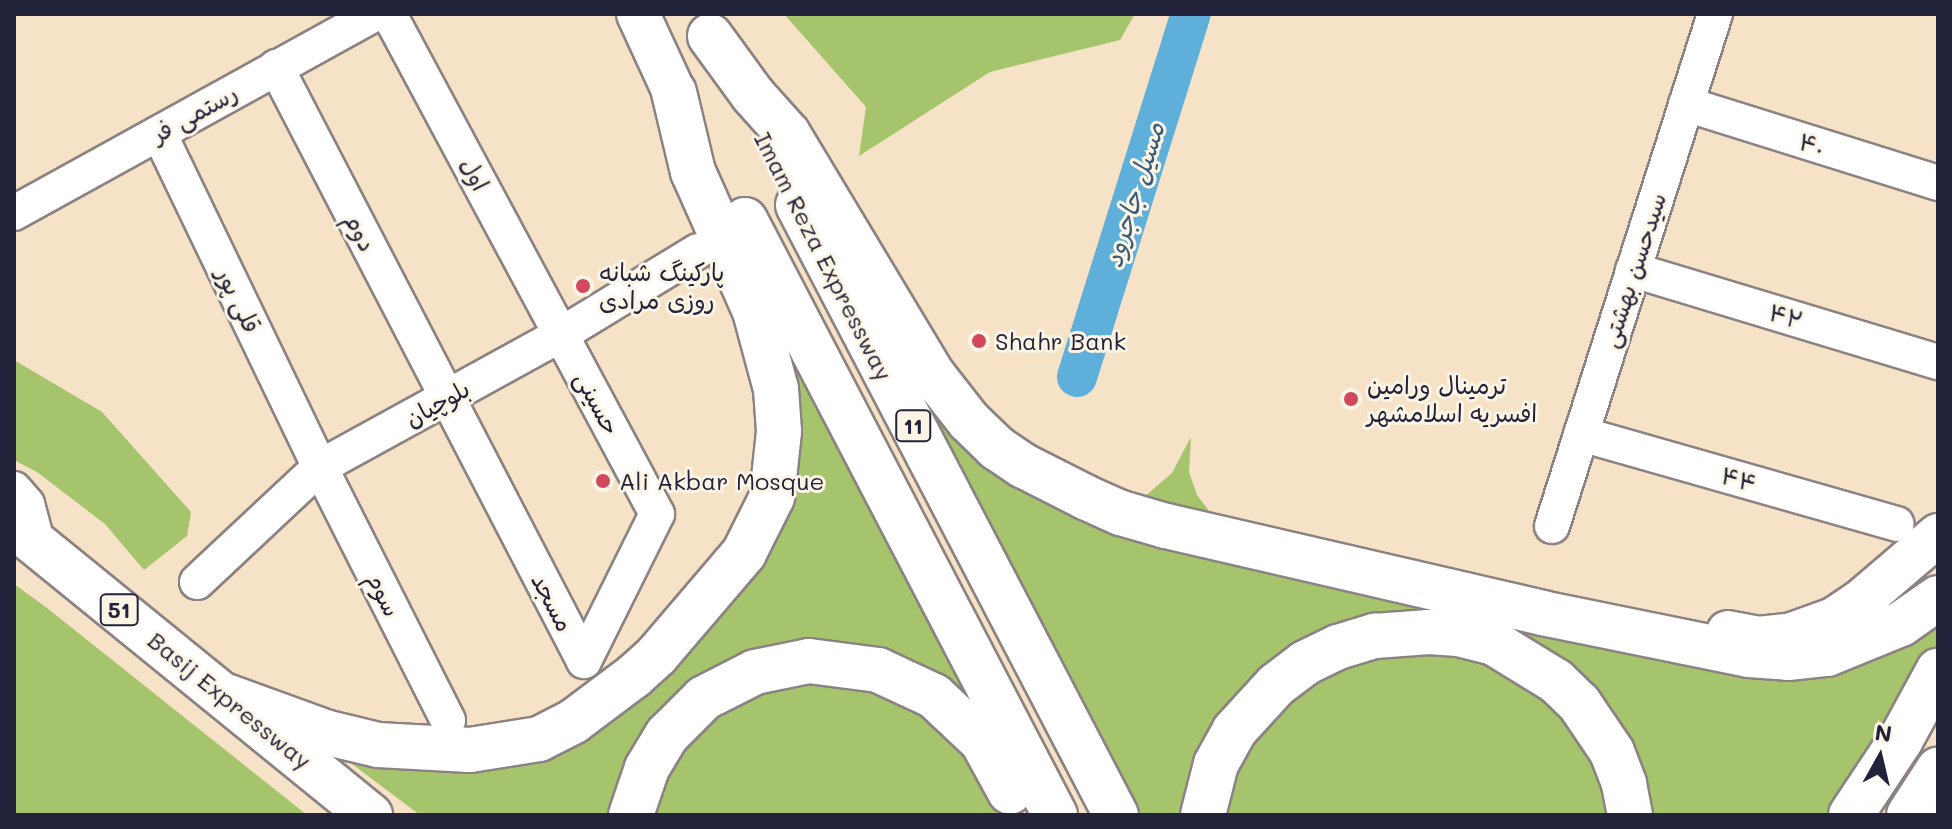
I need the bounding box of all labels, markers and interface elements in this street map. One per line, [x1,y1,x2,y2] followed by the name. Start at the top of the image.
[146,78,242,148] street label: رستمی فر
[1097,119,1171,271] water label: مسیل جاجرود
[1795,126,1829,162] street label: ۴۰
[749,127,899,385] street label: Imam Reza Expressway
[455,153,495,195] street label: اول
[1594,189,1672,351] street label: سیدحسن بهشتی
[339,208,383,256] street label: دوم
[599,258,725,314] place label: پارکینگ شبانه روزی مرادی
[211,263,267,337] street label: قلی پور
[574,277,592,295] marker: پارکینگ شبانه روزی مرادی
[1765,297,1807,335] street label: ۴۲
[995,327,1126,355] place label: Shahr Bank
[970,332,988,350] marker: Shahr Bank
[569,367,627,439] street label: حسینی
[1367,371,1537,427] place label: ترمینال ورامین افسریه اسلامشهر
[400,374,474,432] street label: بلوچیان
[1342,390,1360,408] marker: ترمینال ورامین افسریه اسلامشهر
[895,408,931,444] road number: 11
[1718,460,1760,498] street label: ۴۴
[619,467,824,495] place label: Ali Akbar Mosque
[594,472,612,490] marker: Ali Akbar Mosque
[361,567,407,621] street label: سوم
[526,568,580,636] street label: مسجد
[99,592,139,628] road number: 51
[143,625,317,775] street label: Basij Expressway
[1840,717,1920,797] north arrow
[1873,717,1894,748] text: N

